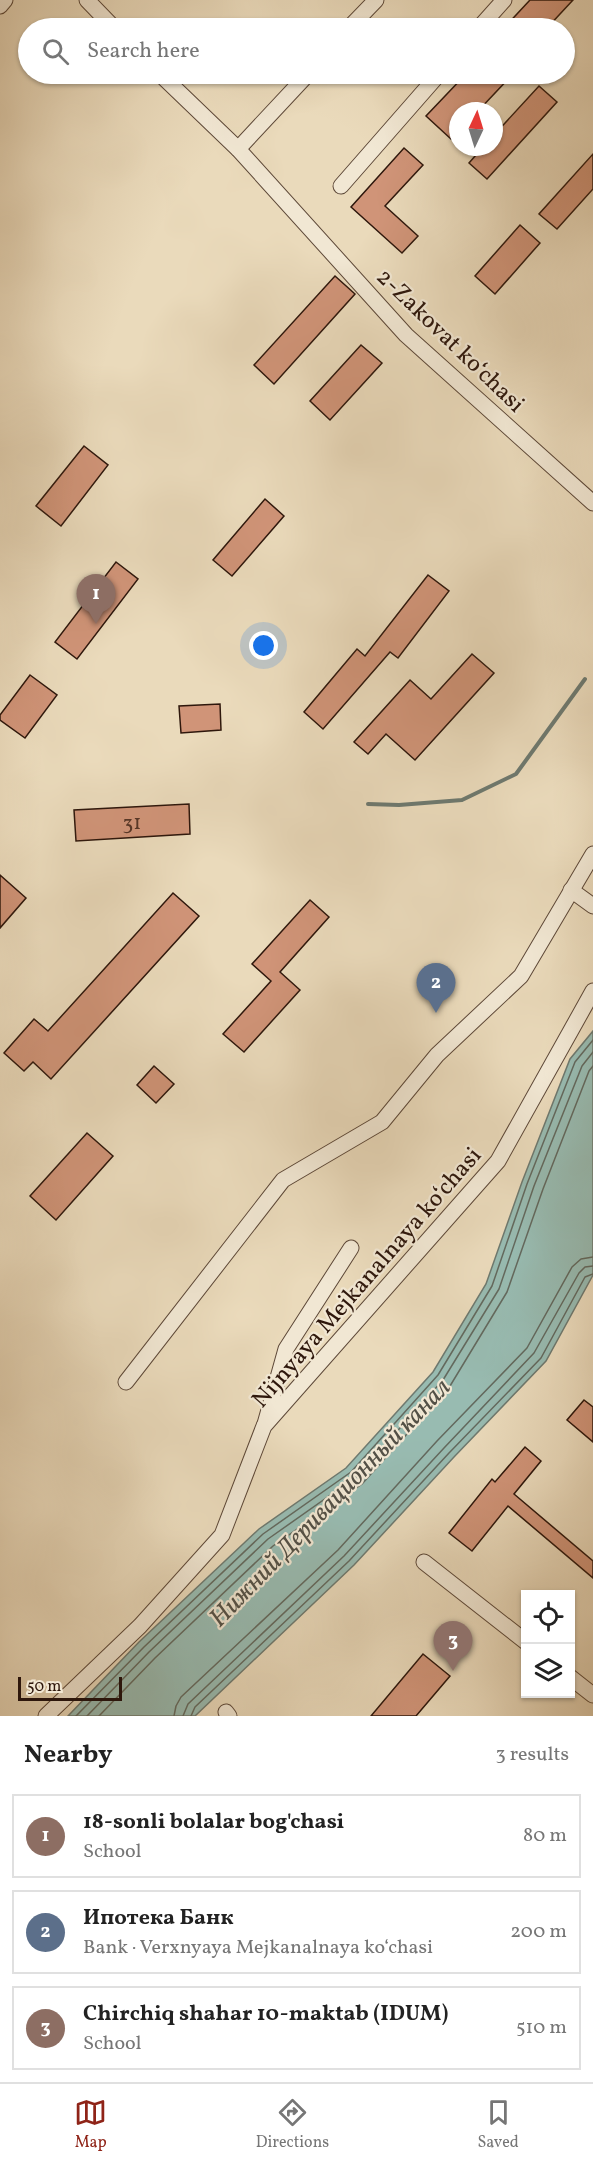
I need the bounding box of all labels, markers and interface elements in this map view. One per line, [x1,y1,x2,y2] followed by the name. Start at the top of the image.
[18,18,575,84] search box
[39,35,72,68] icon: search
[87,36,200,67] text: Search here
[449,102,503,156] north arrow
[368,262,531,421] street label: 2-Zakovat ko‘chasi
[76,574,116,624] pin: 1
[249,631,278,660] your location
[123,809,141,838] house number: 31
[416,964,456,1013] pin: 2
[245,1140,490,1416] street label: Nijnyaya Mejkanalnaya ko‘chasi
[202,1371,459,1636] water label: Нижний Деривационный канал
[521,1590,575,1698] map controls
[521,1590,575,1644] button: locate
[434,1622,472,1671] pin: 3
[521,1644,575,1698] button: layers
[18,1674,122,1702] scale bar
[27,1676,61,1698] text: 50 m
[24,1737,113,1773] text: Nearby
[495,1741,569,1769] text: 3 results
[83,1807,344,1838] text: 18-sonli bolalar bog'chasi
[41,1822,50,1850] text: 1
[523,1822,567,1850] text: 80 m
[83,1838,141,1866] text: School
[83,1903,234,1934] text: Ипотека Банк
[40,1918,51,1946] text: 2
[510,1918,567,1946] text: 200 m
[83,1934,433,1962] text: Bank · Verxnyaya Mejkanalnaya ko‘chasi
[83,1999,448,2030] text: Chirchiq shahar 10-maktab (IDUM)
[40,2014,51,2042] text: 3
[516,2014,567,2042] text: 510 m
[83,2030,141,2058] text: School
[74,2096,107,2154] tab: Map
[256,2096,329,2154] tab: Directions
[478,2096,519,2154] tab: Saved

